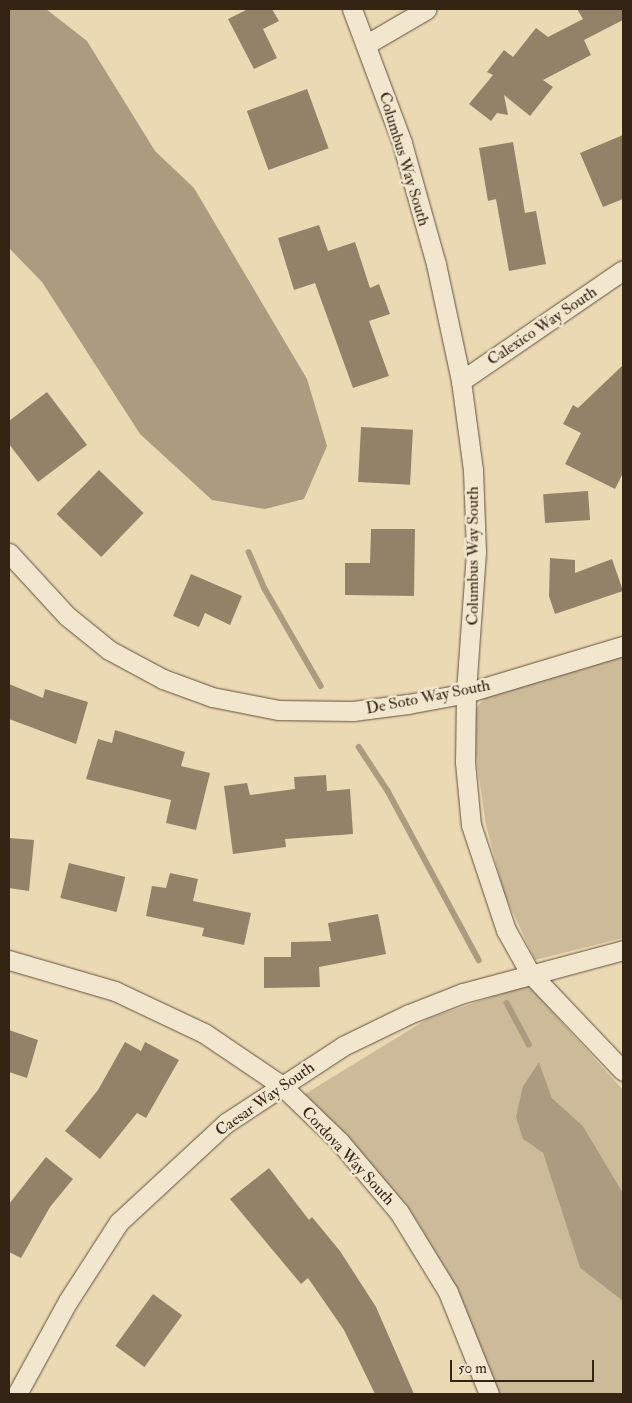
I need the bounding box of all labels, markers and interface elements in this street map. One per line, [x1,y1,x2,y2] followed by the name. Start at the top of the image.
[374,90,434,228] street label: Columbus Way South
[484,282,600,370] street label: Calexico Way South
[463,486,483,626] street label: Columbus Way South
[364,676,492,718] street label: De Soto Way South
[212,1058,318,1140] street label: Caesar Way South
[297,1103,399,1209] street label: Cordova Way South
[452,1350,596,1382] scale bar
[458,1359,487,1378] text: 50 m

